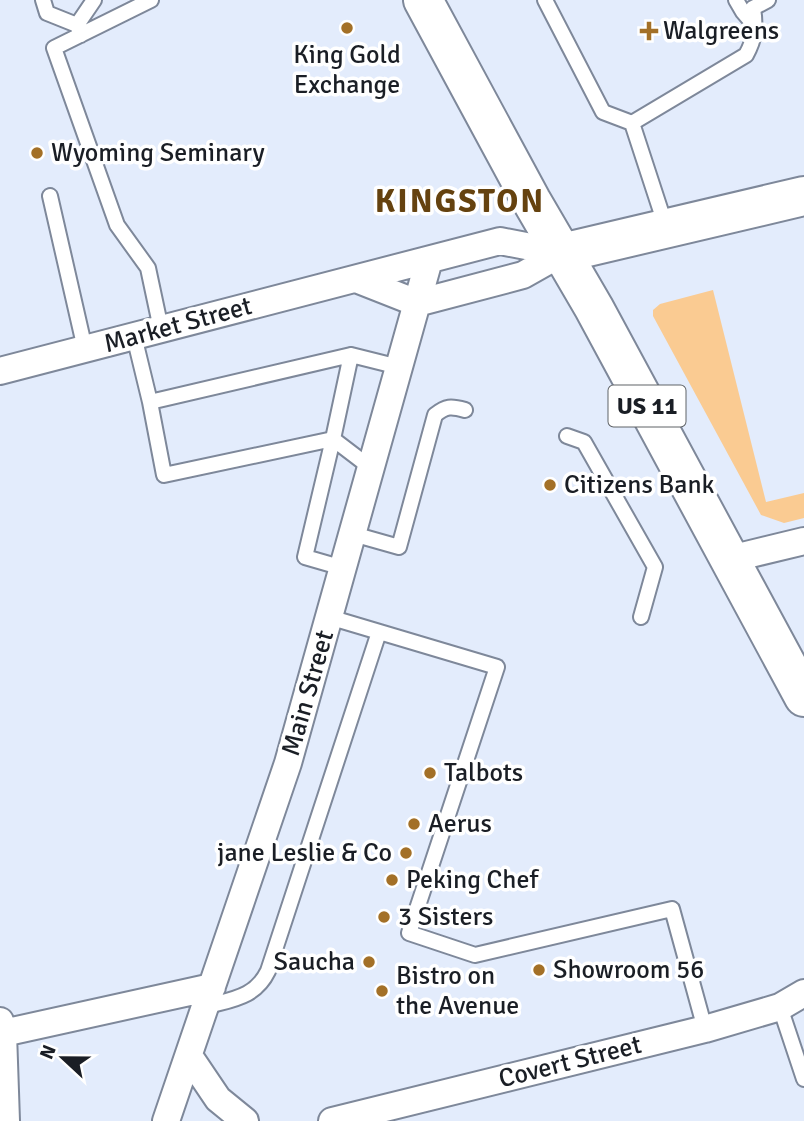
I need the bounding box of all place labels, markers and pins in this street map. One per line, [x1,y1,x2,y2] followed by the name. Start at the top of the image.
[663,15,779,47] place label: Walgreens
[339,20,355,36] marker: King Gold Exchange
[641,23,657,39] marker: Walgreens
[293,39,401,101] place label: King Gold Exchange
[51,137,265,169] place label: Wyoming Seminary
[29,145,45,161] marker: Wyoming Seminary
[564,469,715,501] place label: Citizens Bank
[542,477,558,493] marker: Citizens Bank
[444,757,523,789] place label: Talbots
[422,765,438,781] marker: Talbots
[428,808,492,840] place label: Aerus
[406,816,422,832] marker: Aerus
[217,837,392,869] place label: jane Leslie & Co
[398,845,414,861] marker: jane Leslie & Co
[406,864,539,896] place label: Peking Chef
[384,872,400,888] marker: Peking Chef
[398,901,493,933] place label: 3 Sisters
[376,909,392,925] marker: 3 Sisters
[274,946,355,978] place label: Saucha
[361,954,377,970] marker: Saucha
[553,954,704,986] place label: Showroom 56
[396,960,519,1022] place label: Bistro on the Avenue
[531,962,547,978] marker: Showroom 56
[374,983,390,999] marker: Bistro on the Avenue

